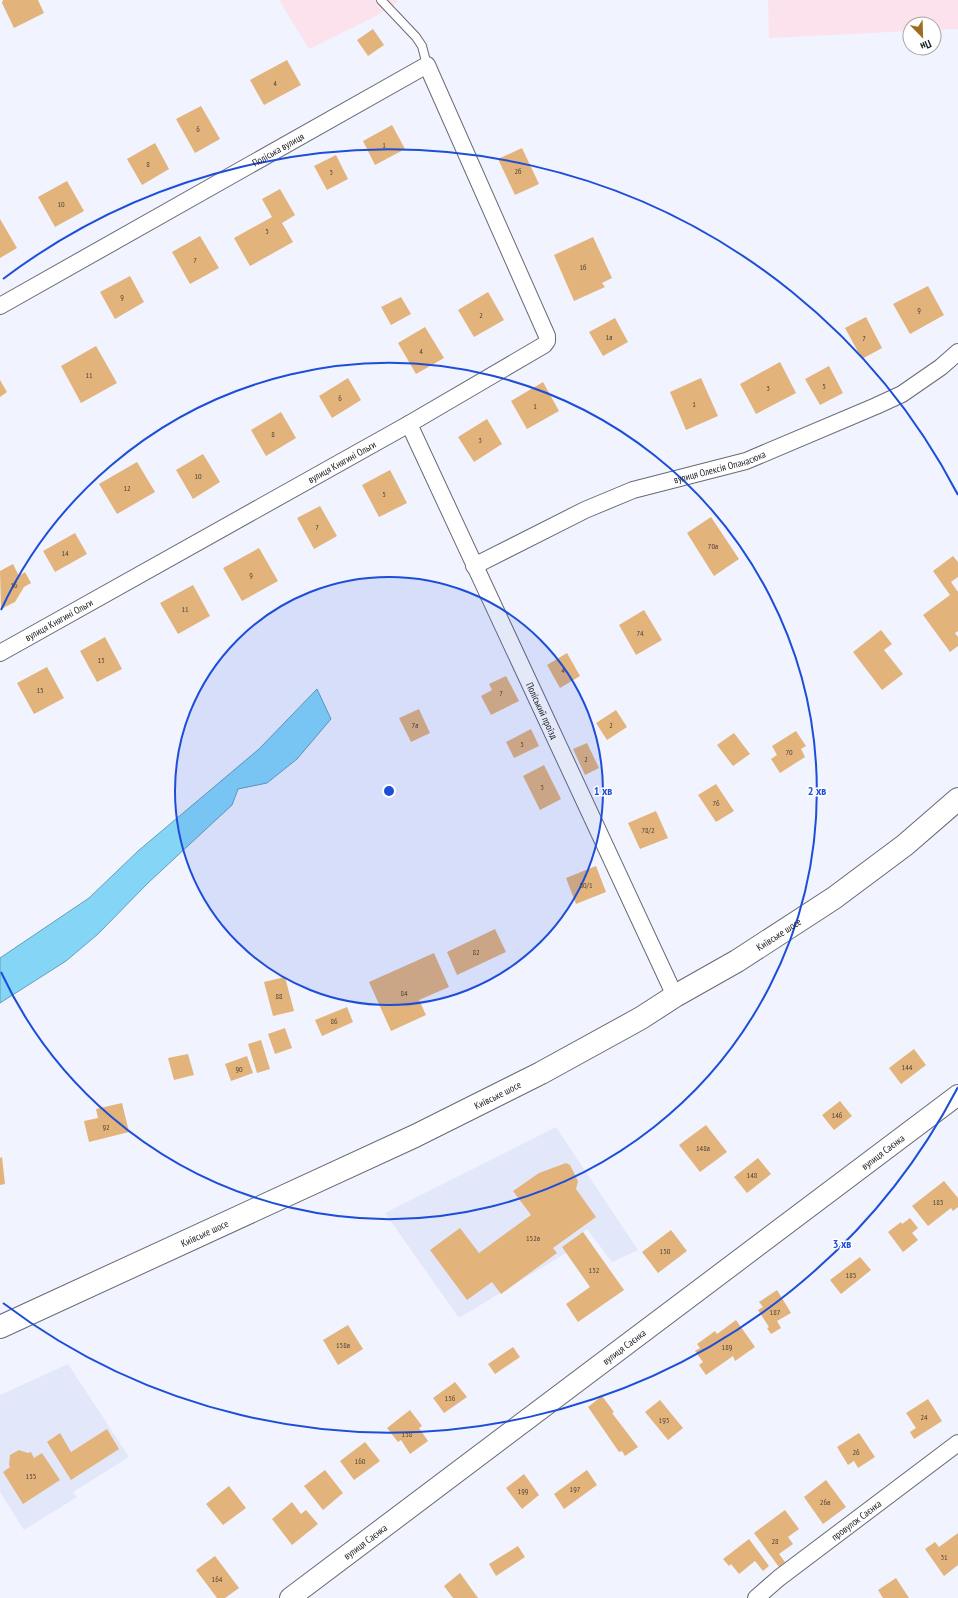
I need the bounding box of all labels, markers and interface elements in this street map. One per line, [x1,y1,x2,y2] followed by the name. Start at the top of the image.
[902,16,942,56] north arrow
[918,37,934,54] text: Пн
[273,78,277,88] house number: 4
[196,124,200,134] house number: 6
[250,129,306,169] street label: Поліська вулиця
[382,140,386,150] house number: 1
[146,159,150,169] house number: 8
[514,166,522,176] house number: 2б
[329,167,333,177] house number: 3
[57,199,65,209] house number: 10
[265,226,269,236] house number: 5
[193,255,197,265] house number: 7
[579,262,587,272] house number: 1б
[120,292,124,302] house number: 9
[917,305,921,315] house number: 9
[479,310,483,320] house number: 2
[606,332,612,342] house number: 1а
[862,333,866,343] house number: 7
[419,346,423,356] house number: 4
[85,370,93,380] house number: 11
[822,381,826,391] house number: 5
[766,383,770,393] house number: 3
[338,393,342,403] house number: 6
[692,399,696,409] house number: 1
[533,401,537,411] house number: 1
[271,429,275,439] house number: 8
[478,435,482,445] house number: 3
[306,438,378,486] street label: вулиця Княгині Ольги
[672,447,767,486] street label: вулиця Олексія Опанасюка
[194,471,202,481] house number: 10
[123,483,131,493] house number: 12
[382,489,386,499] house number: 5
[315,522,319,532] house number: 7
[708,541,718,551] house number: 70а
[61,548,69,558] house number: 14
[249,570,253,580] house number: 9
[10,580,18,590] house number: 16
[23,596,95,644] street label: вулиця Княгині Ольги
[181,604,189,614] house number: 11
[636,628,644,638] house number: 74
[97,655,105,665] house number: 13
[561,665,565,675] house number: 4
[523,680,561,742] street label: Поліський проїзд
[36,685,44,695] house number: 15
[499,688,503,698] house number: 7
[412,720,418,730] house number: 7а
[609,720,613,730] house number: 2
[520,739,524,749] house number: 5
[785,747,793,757] house number: 70
[584,754,588,764] house number: 2
[540,782,544,792] house number: 3
[594,783,612,798] text: 1 хв
[808,783,826,798] text: 2 хв
[382,784,396,798] centre of rings
[712,798,720,808] house number: 76
[641,825,655,835] house number: 78/2
[579,880,593,890] house number: 80/1
[754,915,803,953] street label: Київське шосе
[472,947,480,957] house number: 82
[400,988,408,998] house number: 84
[275,991,283,1001] house number: 88
[330,1016,338,1026] house number: 86
[902,1062,913,1072] house number: 144
[235,1064,243,1074] house number: 90
[472,1078,523,1112] street label: Київське шосе
[832,1110,843,1120] house number: 146
[102,1122,110,1132] house number: 92
[858,1131,907,1172] street label: вулиця Саєнка
[696,1143,710,1153] house number: 148а
[747,1170,758,1180] house number: 148
[933,1197,944,1207] house number: 183
[179,1216,230,1249] street label: Київське шосе
[526,1233,540,1243] house number: 152а
[833,1236,851,1251] text: 3 хв
[660,1246,671,1256] house number: 150
[589,1265,600,1275] house number: 152
[846,1270,856,1280] house number: 185
[770,1307,781,1317] house number: 187
[600,1326,648,1367] street label: вулиця Саєнка
[336,1340,350,1350] house number: 158а
[722,1342,733,1352] house number: 189
[445,1393,456,1403] house number: 156
[920,1412,928,1422] house number: 24
[659,1415,670,1425] house number: 193
[402,1429,413,1439] house number: 158
[852,1447,860,1457] house number: 26
[355,1456,366,1466] house number: 160
[26,1471,36,1481] house number: 155
[570,1484,581,1494] house number: 197
[518,1486,529,1496] house number: 199
[820,1497,830,1507] house number: 26а
[828,1497,884,1543] street label: провулок Саєнка
[341,1521,389,1562] street label: вулиця Саєнка
[771,1536,779,1546] house number: 28
[940,1552,948,1562] house number: 31
[212,1574,223,1584] house number: 164

